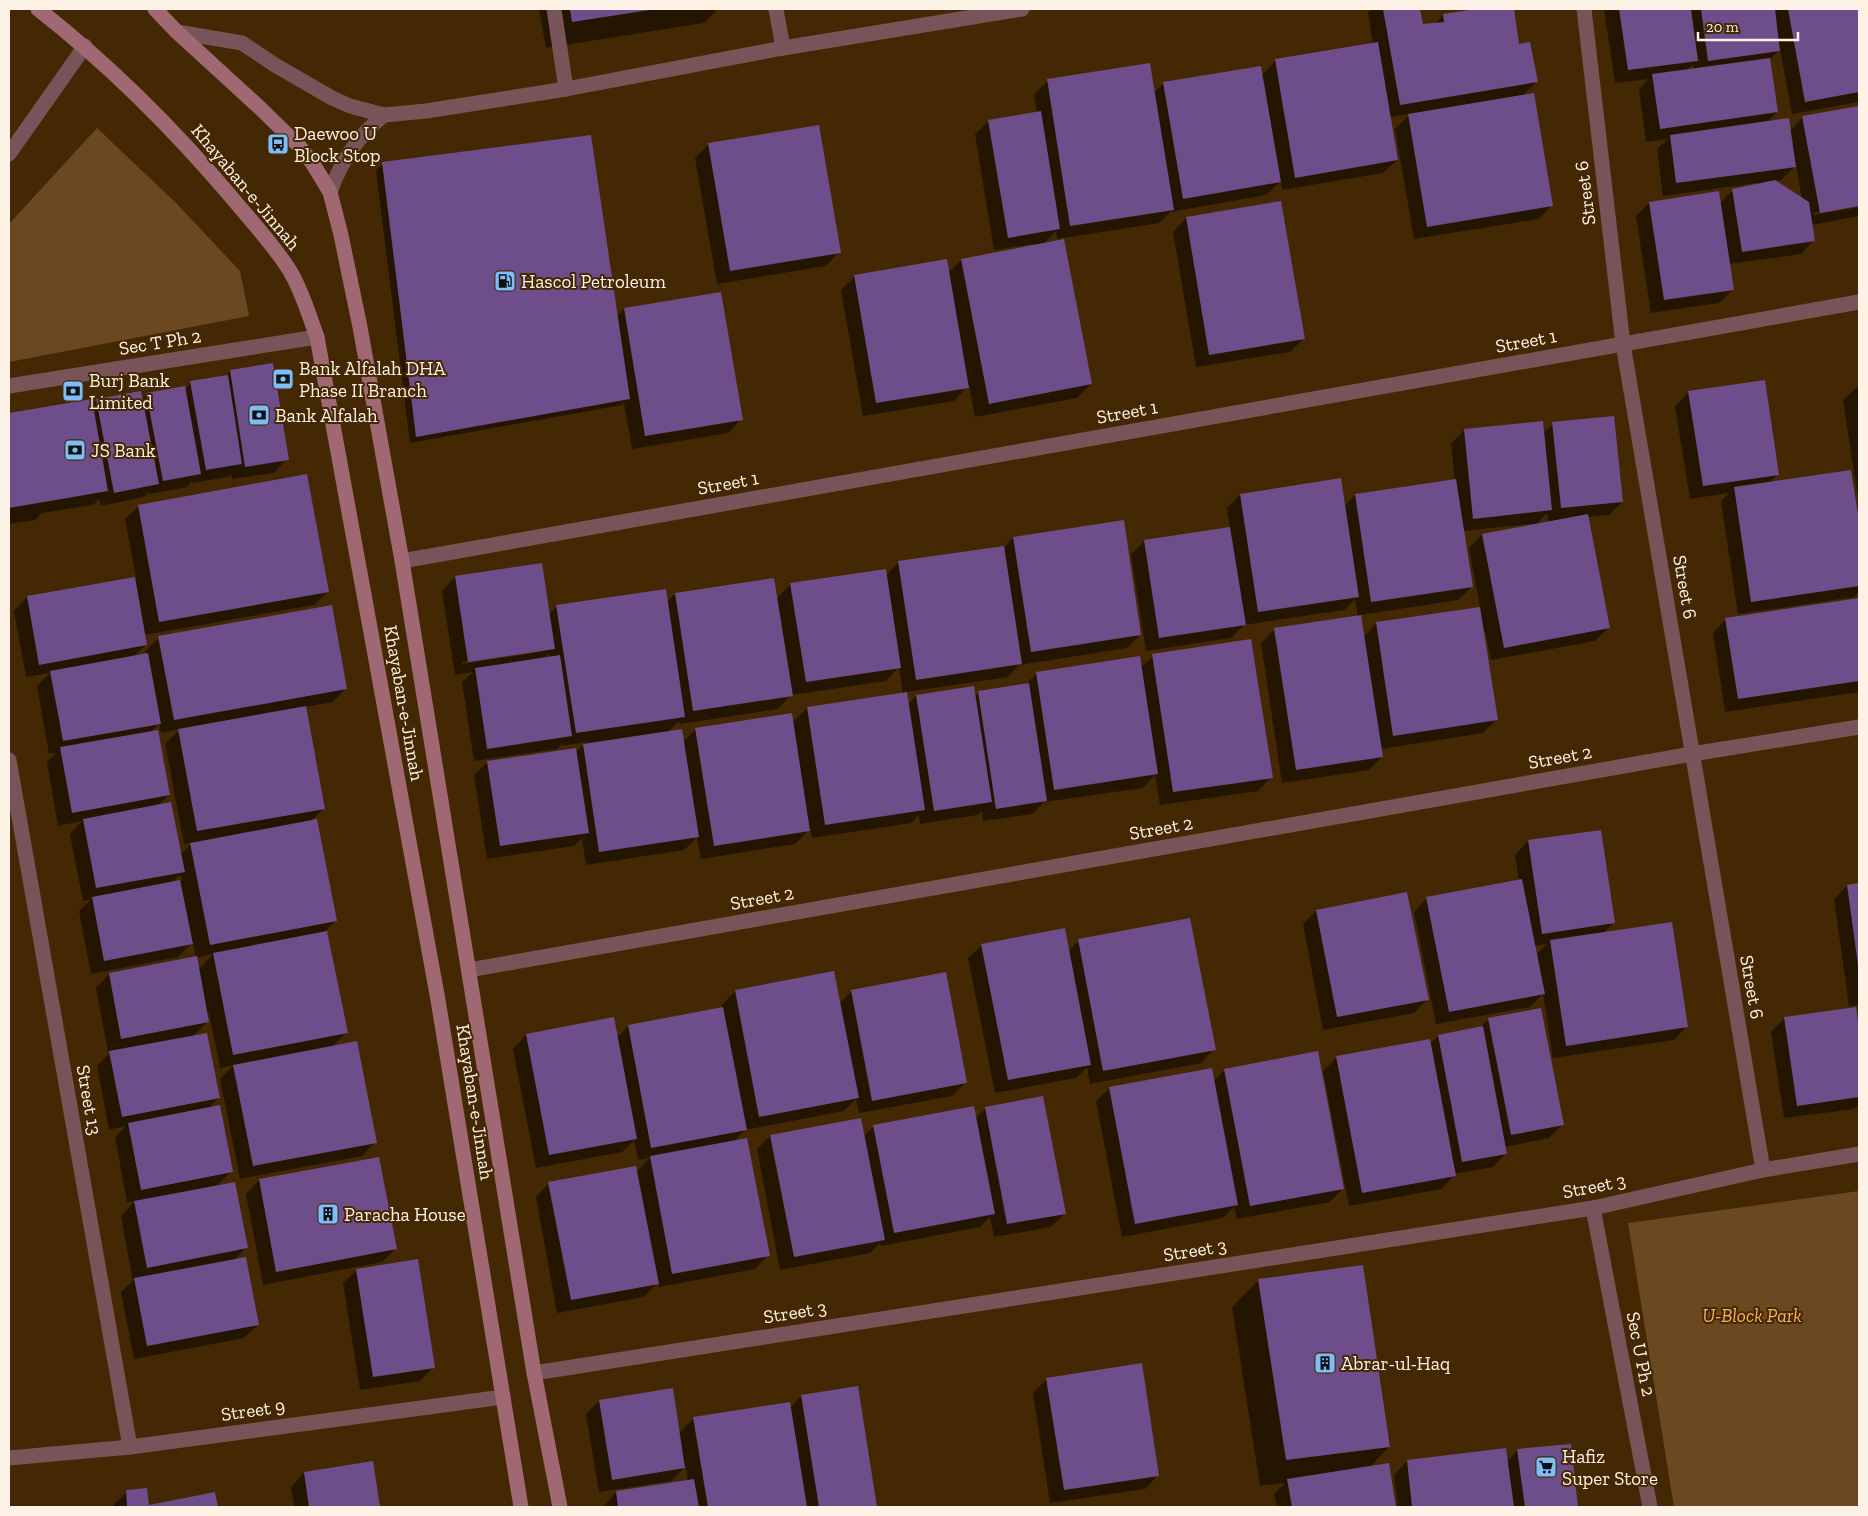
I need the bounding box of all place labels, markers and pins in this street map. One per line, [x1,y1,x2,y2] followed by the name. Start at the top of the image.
[294,122,381,167] place label: Daewoo U Block Stop
[266,132,290,156] bus stop icon: Daewoo U Block Stop
[493,269,517,293] fuel station icon: Hascol Petroleum
[521,270,666,293] place label: Hascol Petroleum
[299,357,446,402] place label: Bank Alfalah DHA Phase II Branch
[271,367,295,391] bank icon: Bank Alfalah DHA Phase II Branch
[89,369,170,414] place label: Burj Bank Limited
[61,379,85,403] bank icon: Burj Bank Limited
[247,403,271,427] bank icon: Bank Alfalah
[275,404,378,427] place label: Bank Alfalah
[63,438,87,462] bank icon: JS Bank
[91,439,156,462] place label: JS Bank
[316,1202,340,1226] building icon: Paracha House
[344,1203,466,1226] place label: Paracha House
[1313,1351,1337,1375] building icon: Abrar-ul-Haq
[1341,1352,1451,1375] place label: Abrar-ul-Haq
[1562,1445,1658,1490] place label: Hafiz Super Store
[1534,1455,1558,1479] supermarket icon: Hafiz Super Store

